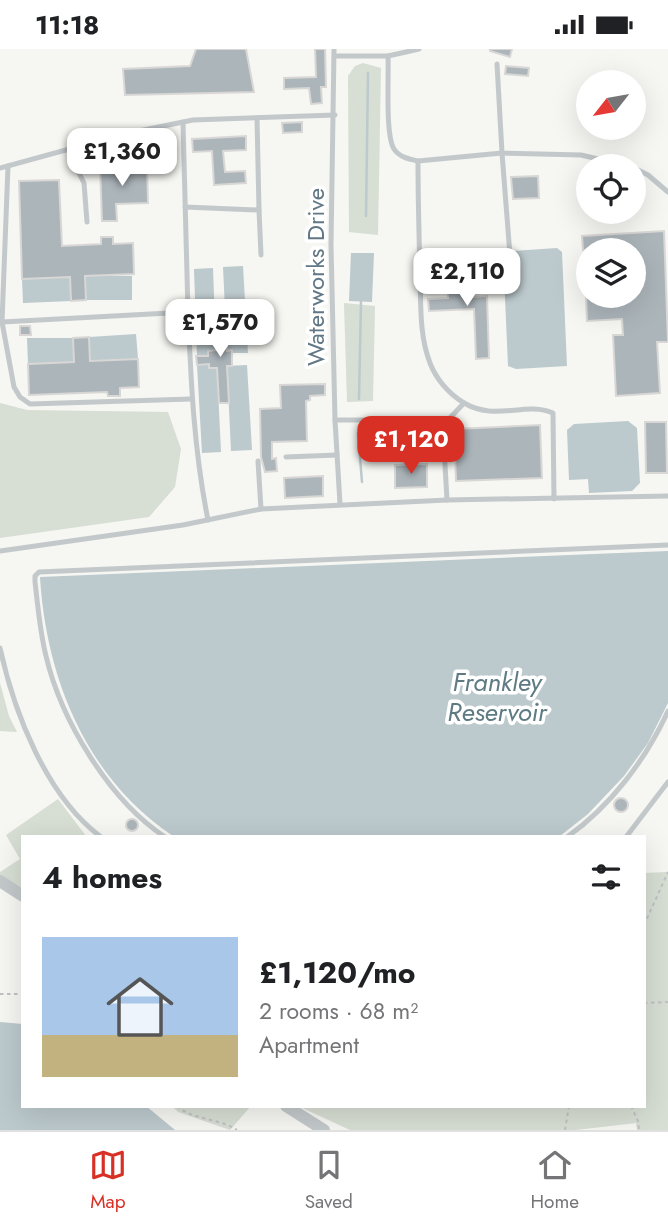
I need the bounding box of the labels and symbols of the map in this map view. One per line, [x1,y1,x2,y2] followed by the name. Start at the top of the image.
[576,70,646,140] north arrow
[65,129,179,188] pin: £1,360
[298,188,333,366] street label: Waterworks Drive
[410,249,524,308] pin: £2,110
[163,299,277,359] pin: £1,570
[354,417,468,476] pin: £1,120
[447,663,548,731] water label: Frankley Reservoir

